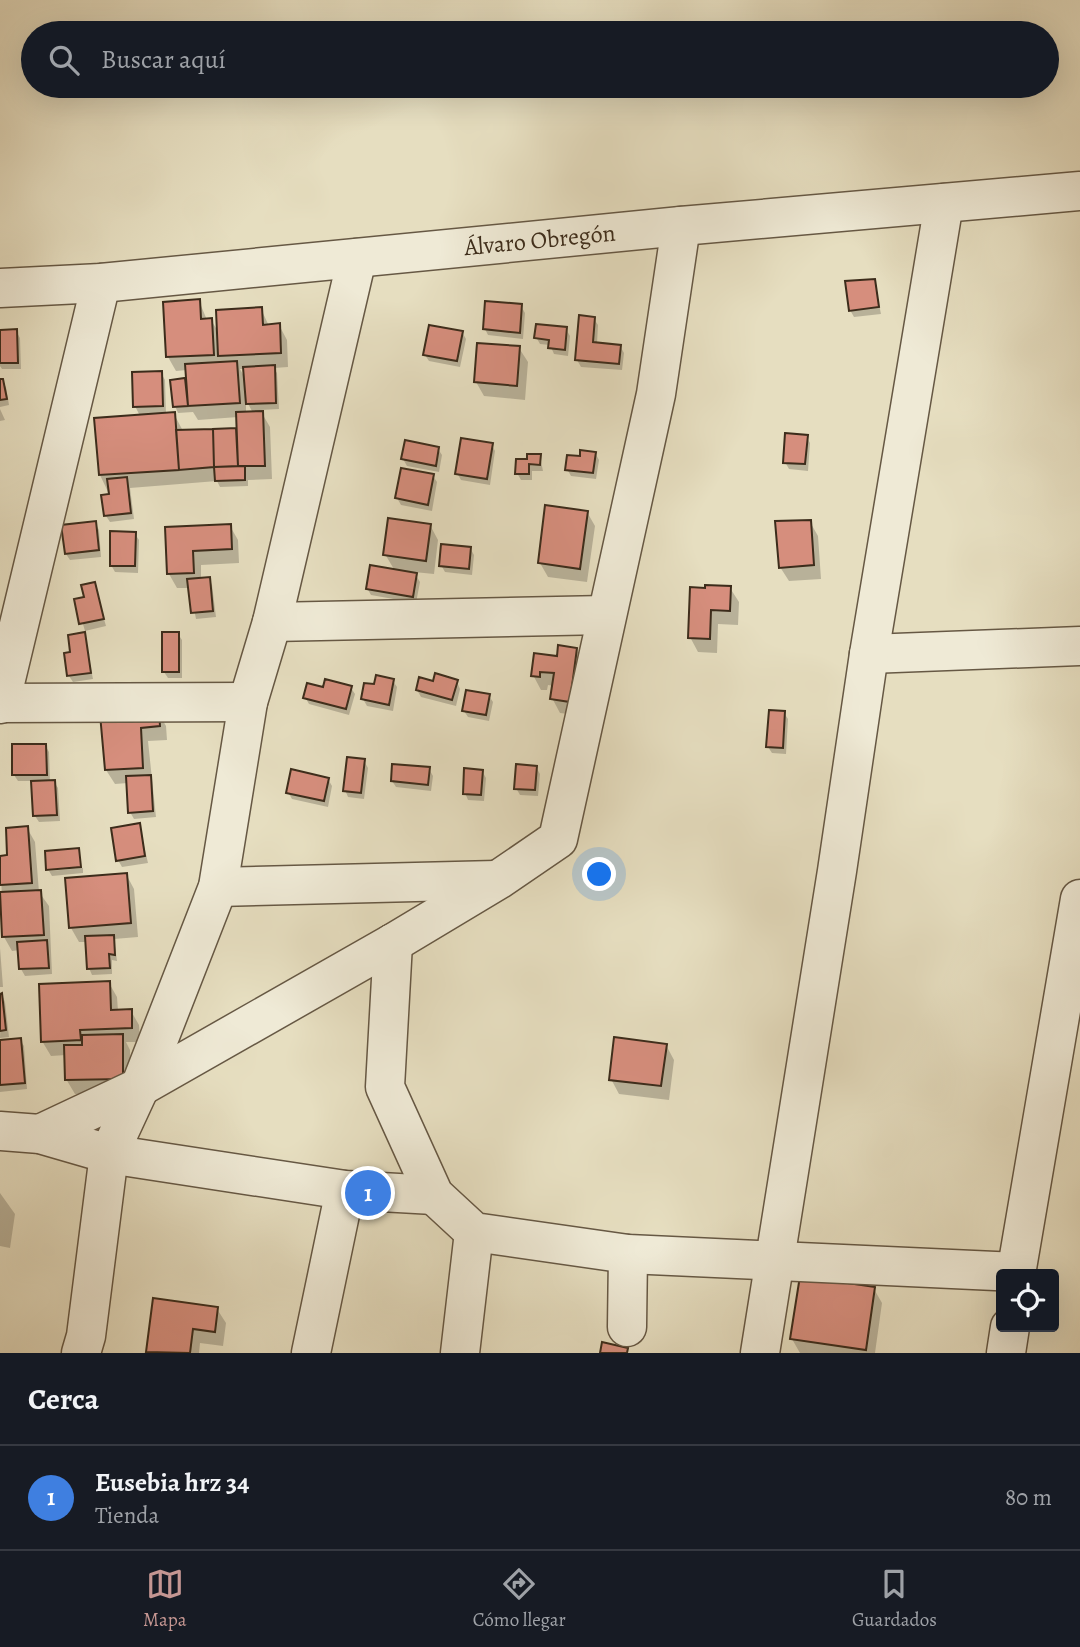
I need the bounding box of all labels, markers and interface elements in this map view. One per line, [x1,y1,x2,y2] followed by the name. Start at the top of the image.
[21,21,1059,98] search box
[45,41,83,79] icon: search
[101,42,226,77] text: Buscar aquí
[462,217,617,263] street label: Álvaro Obregón
[582,857,616,891] your location
[345,1167,391,1219] pin: 1
[996,1269,1059,1332] map controls
[996,1269,1059,1332] button: locate
[28,1379,99,1419] text: Cerca
[95,1465,249,1500] text: Eusebia hrz 34
[47,1482,55,1513] text: 1
[1005,1482,1052,1513] text: 80 m
[95,1500,159,1531] text: Tienda
[143,1565,187,1633] tab: Mapa
[473,1565,566,1633] tab: Cómo llegar
[852,1565,937,1633] tab: Guardados

